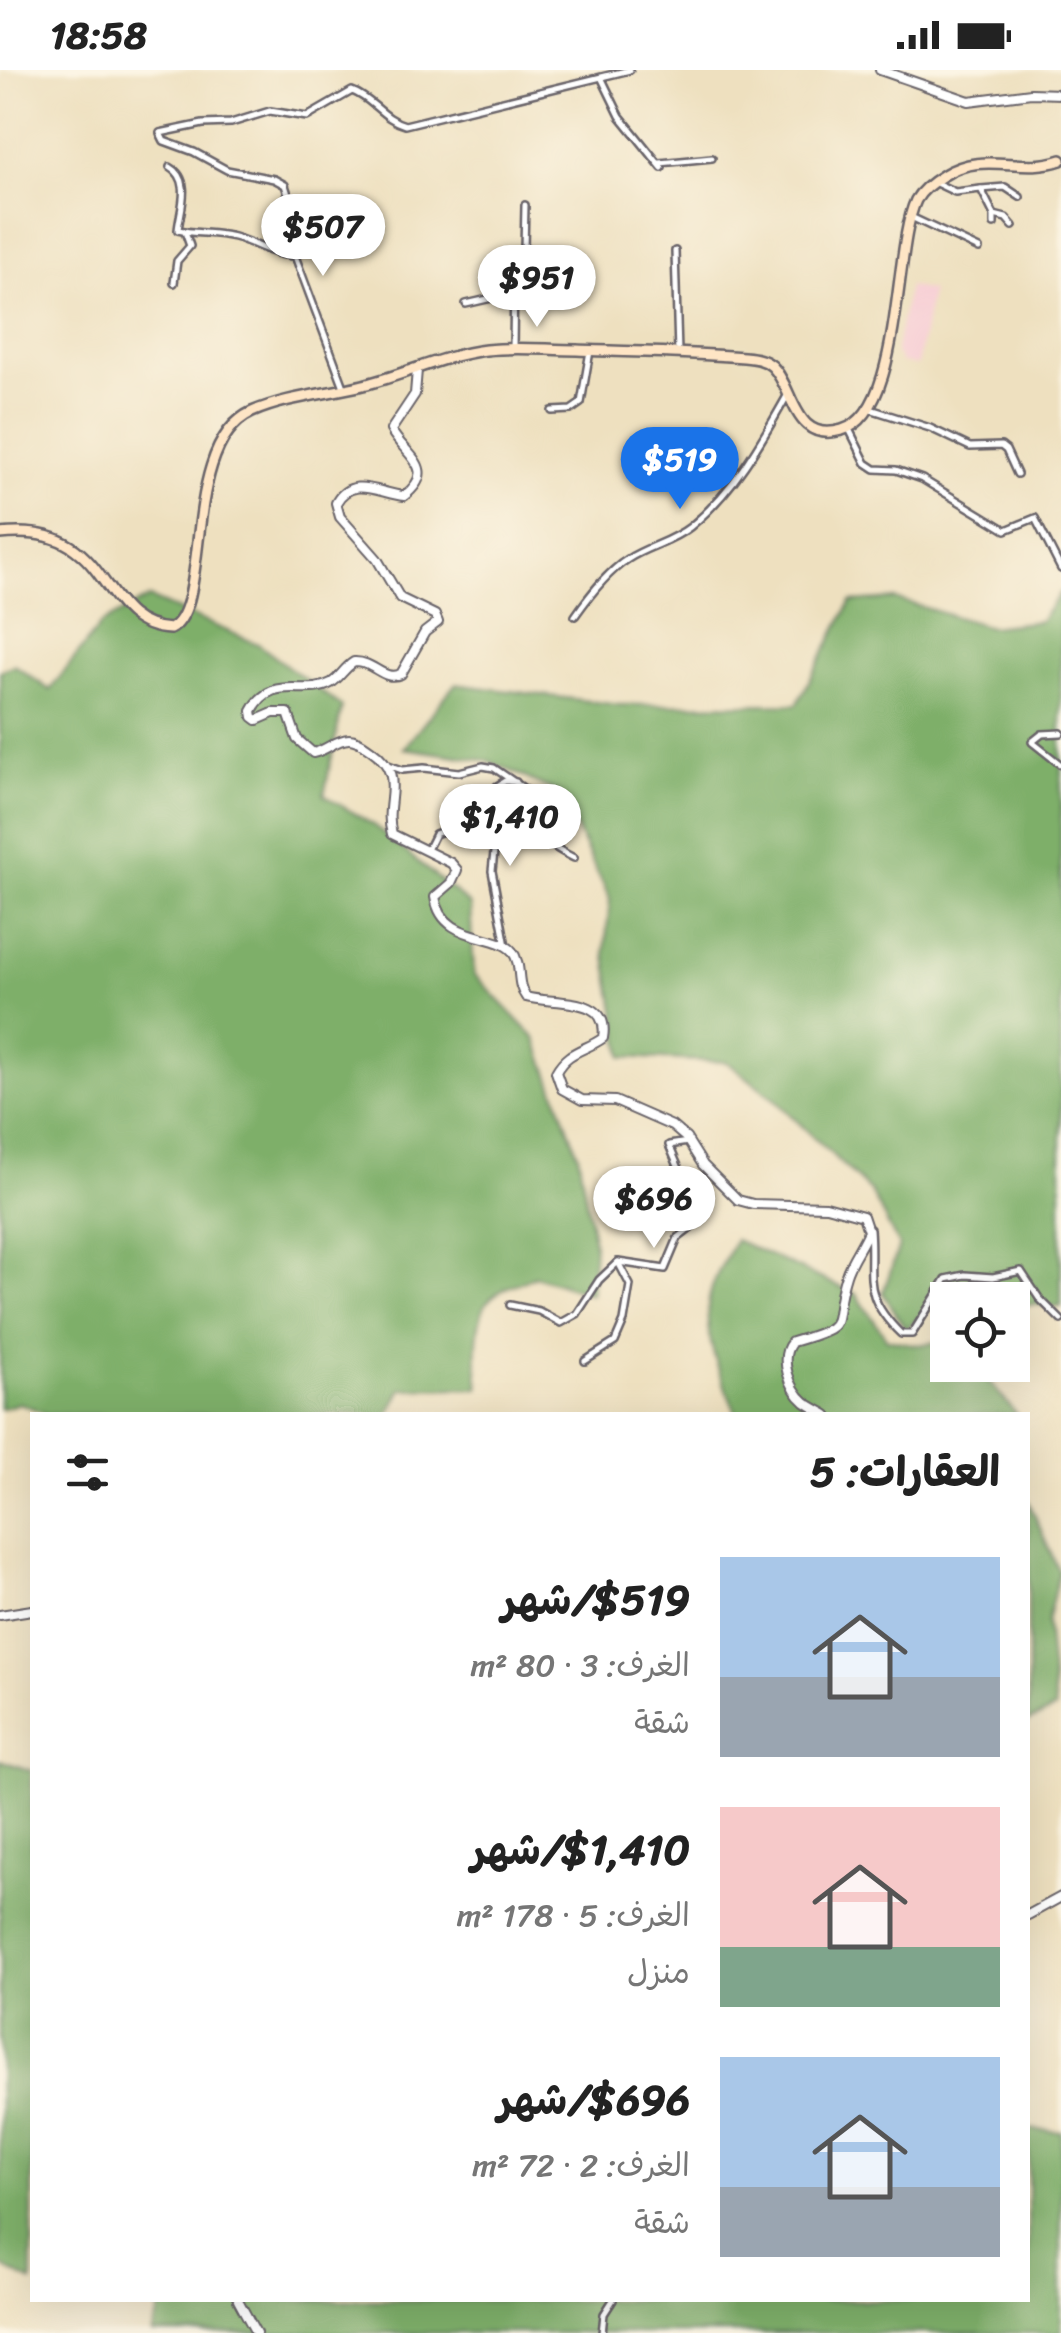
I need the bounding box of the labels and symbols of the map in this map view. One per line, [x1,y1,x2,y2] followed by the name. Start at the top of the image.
[264,194,382,279] pin: $507
[478,245,596,330] pin: $951
[621,427,739,512] pin: $519
[429,784,591,869] pin: $1,410
[595,1166,713,1251] pin: $696

